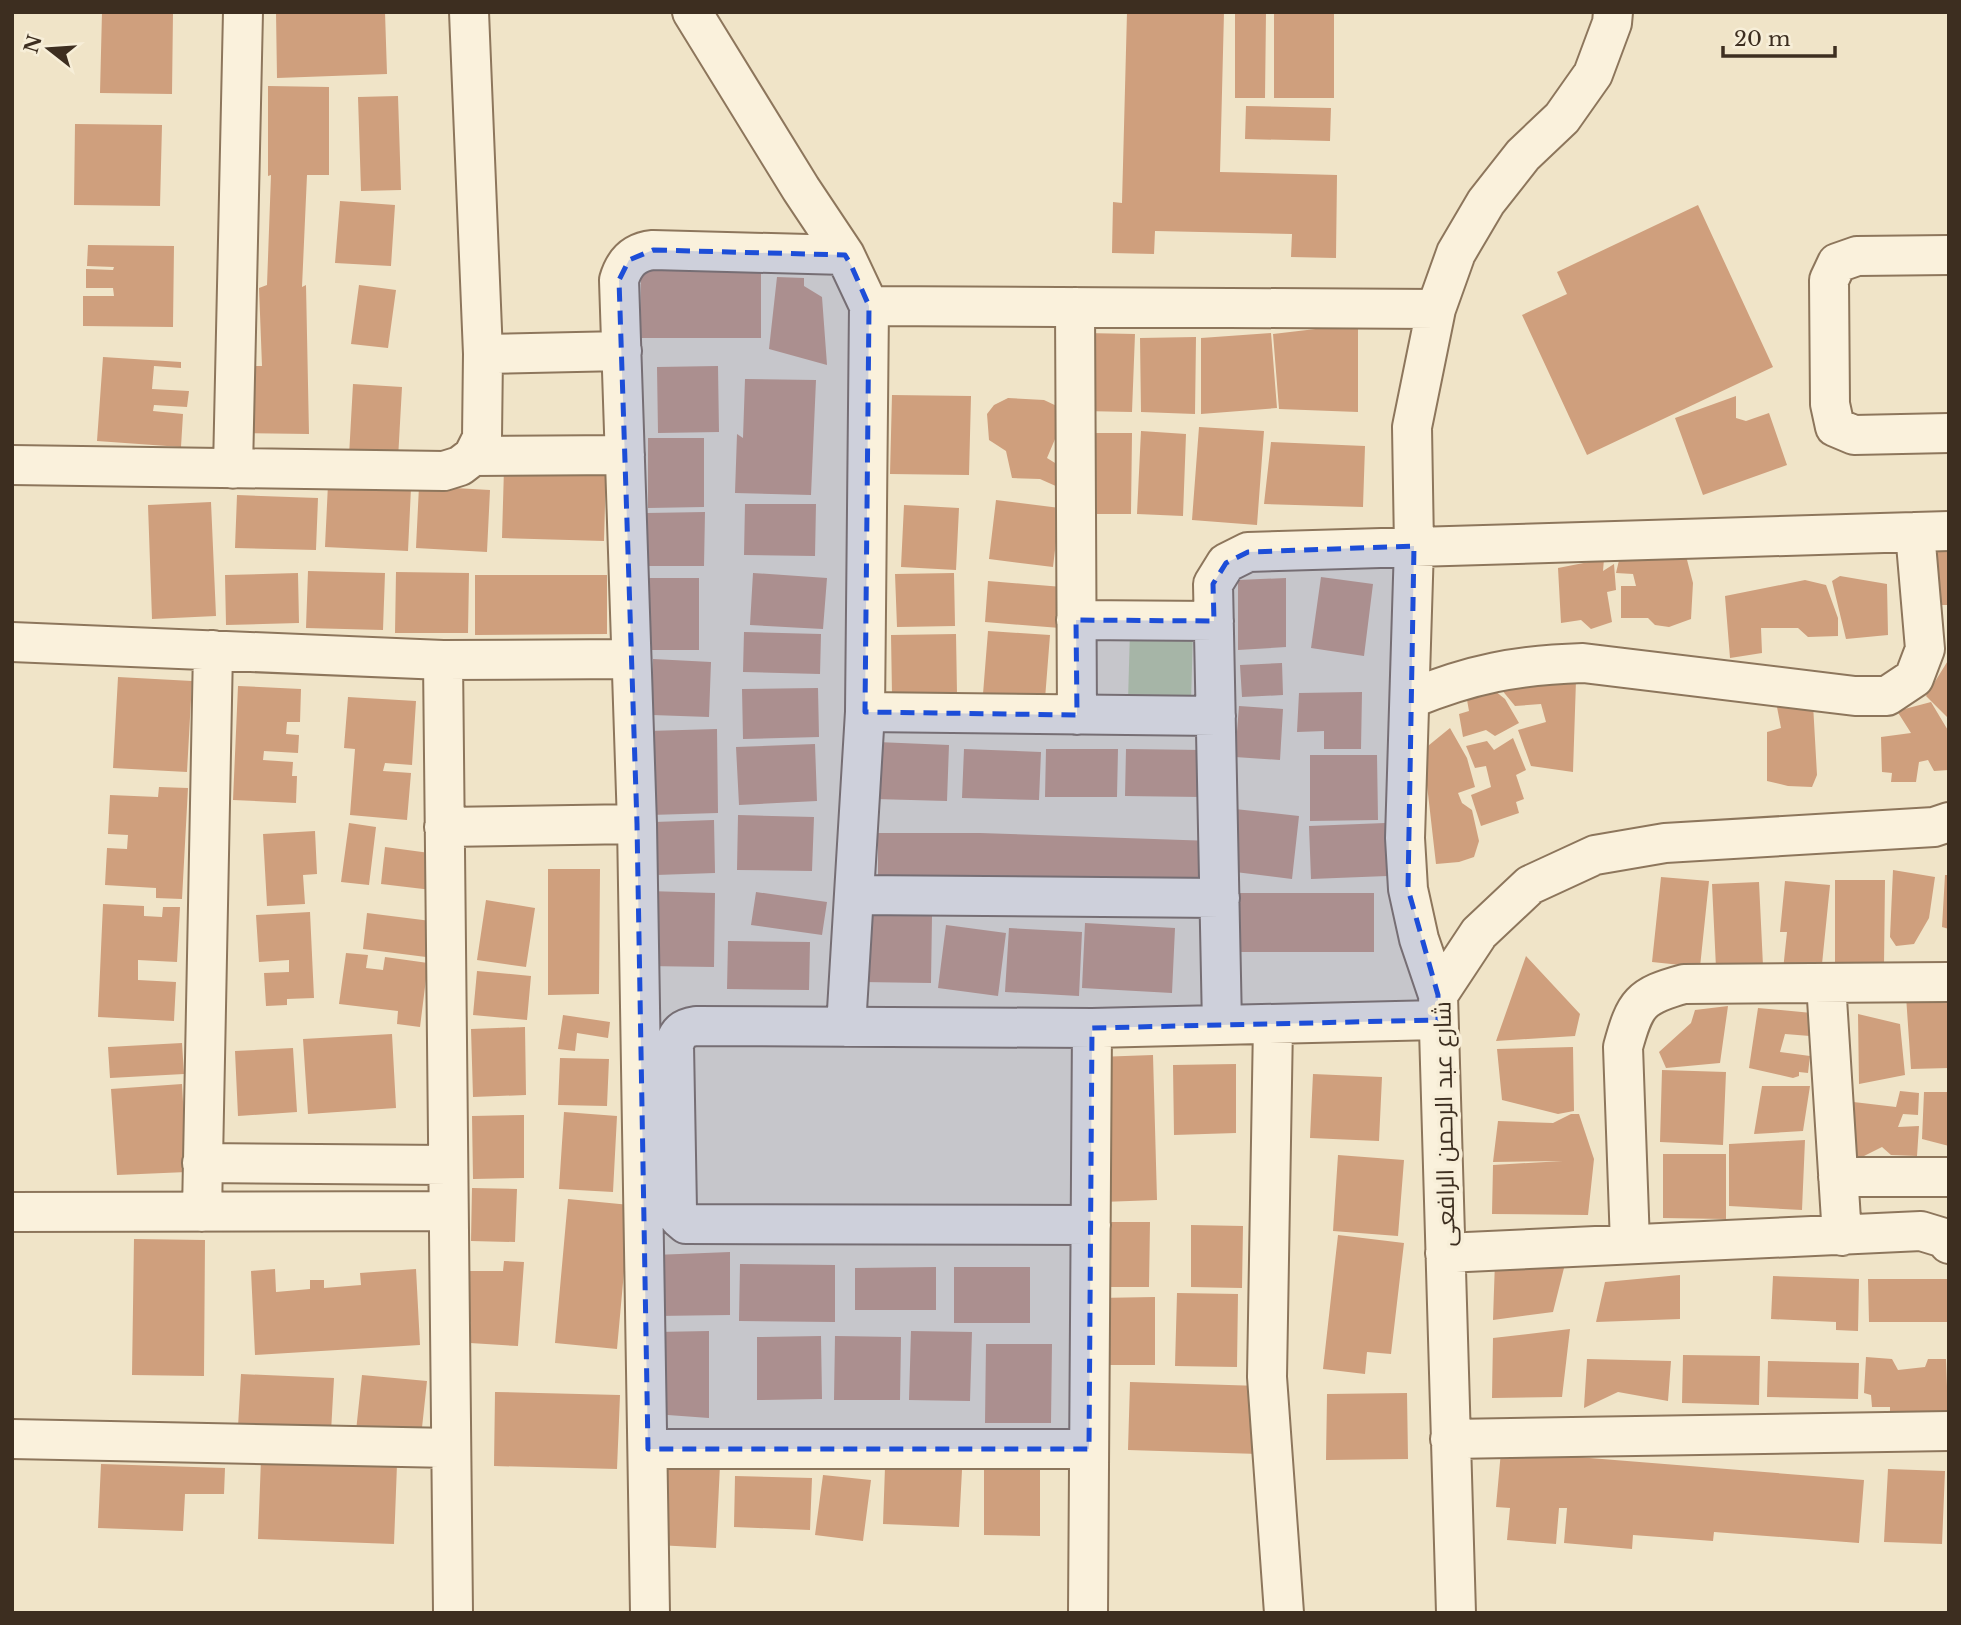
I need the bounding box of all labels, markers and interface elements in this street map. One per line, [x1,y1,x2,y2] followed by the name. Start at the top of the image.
[14,14,84,84] north arrow
[1723,14,1835,58] scale bar
[1734,26,1791,52] text: 20 m
[20,32,47,56] text: N
[1427,1001,1463,1247] street label: شارع عبد الرحمن الرافعى

